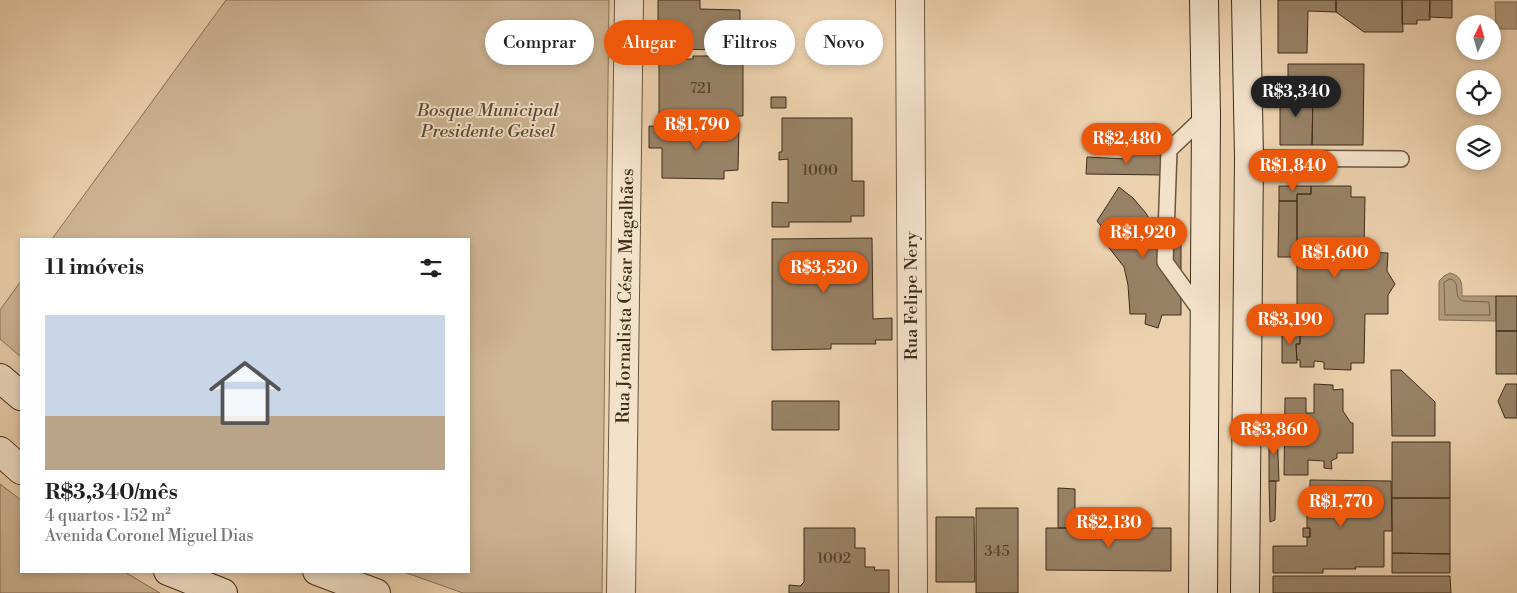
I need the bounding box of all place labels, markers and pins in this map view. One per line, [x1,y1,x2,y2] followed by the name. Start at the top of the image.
[1250,76,1342,118] pin: R$3,340
[651,108,743,151] pin: R$1,790
[1081,122,1173,165] pin: R$2,480
[1247,150,1339,192] pin: R$1,840
[1097,216,1189,259] pin: R$1,920
[1289,236,1381,279] pin: R$1,600
[778,252,870,294] pin: R$3,520
[1244,304,1336,346] pin: R$3,190
[1228,414,1320,456] pin: R$3,860
[1295,486,1387,528] pin: R$1,770
[1063,506,1155,549] pin: R$2,130

